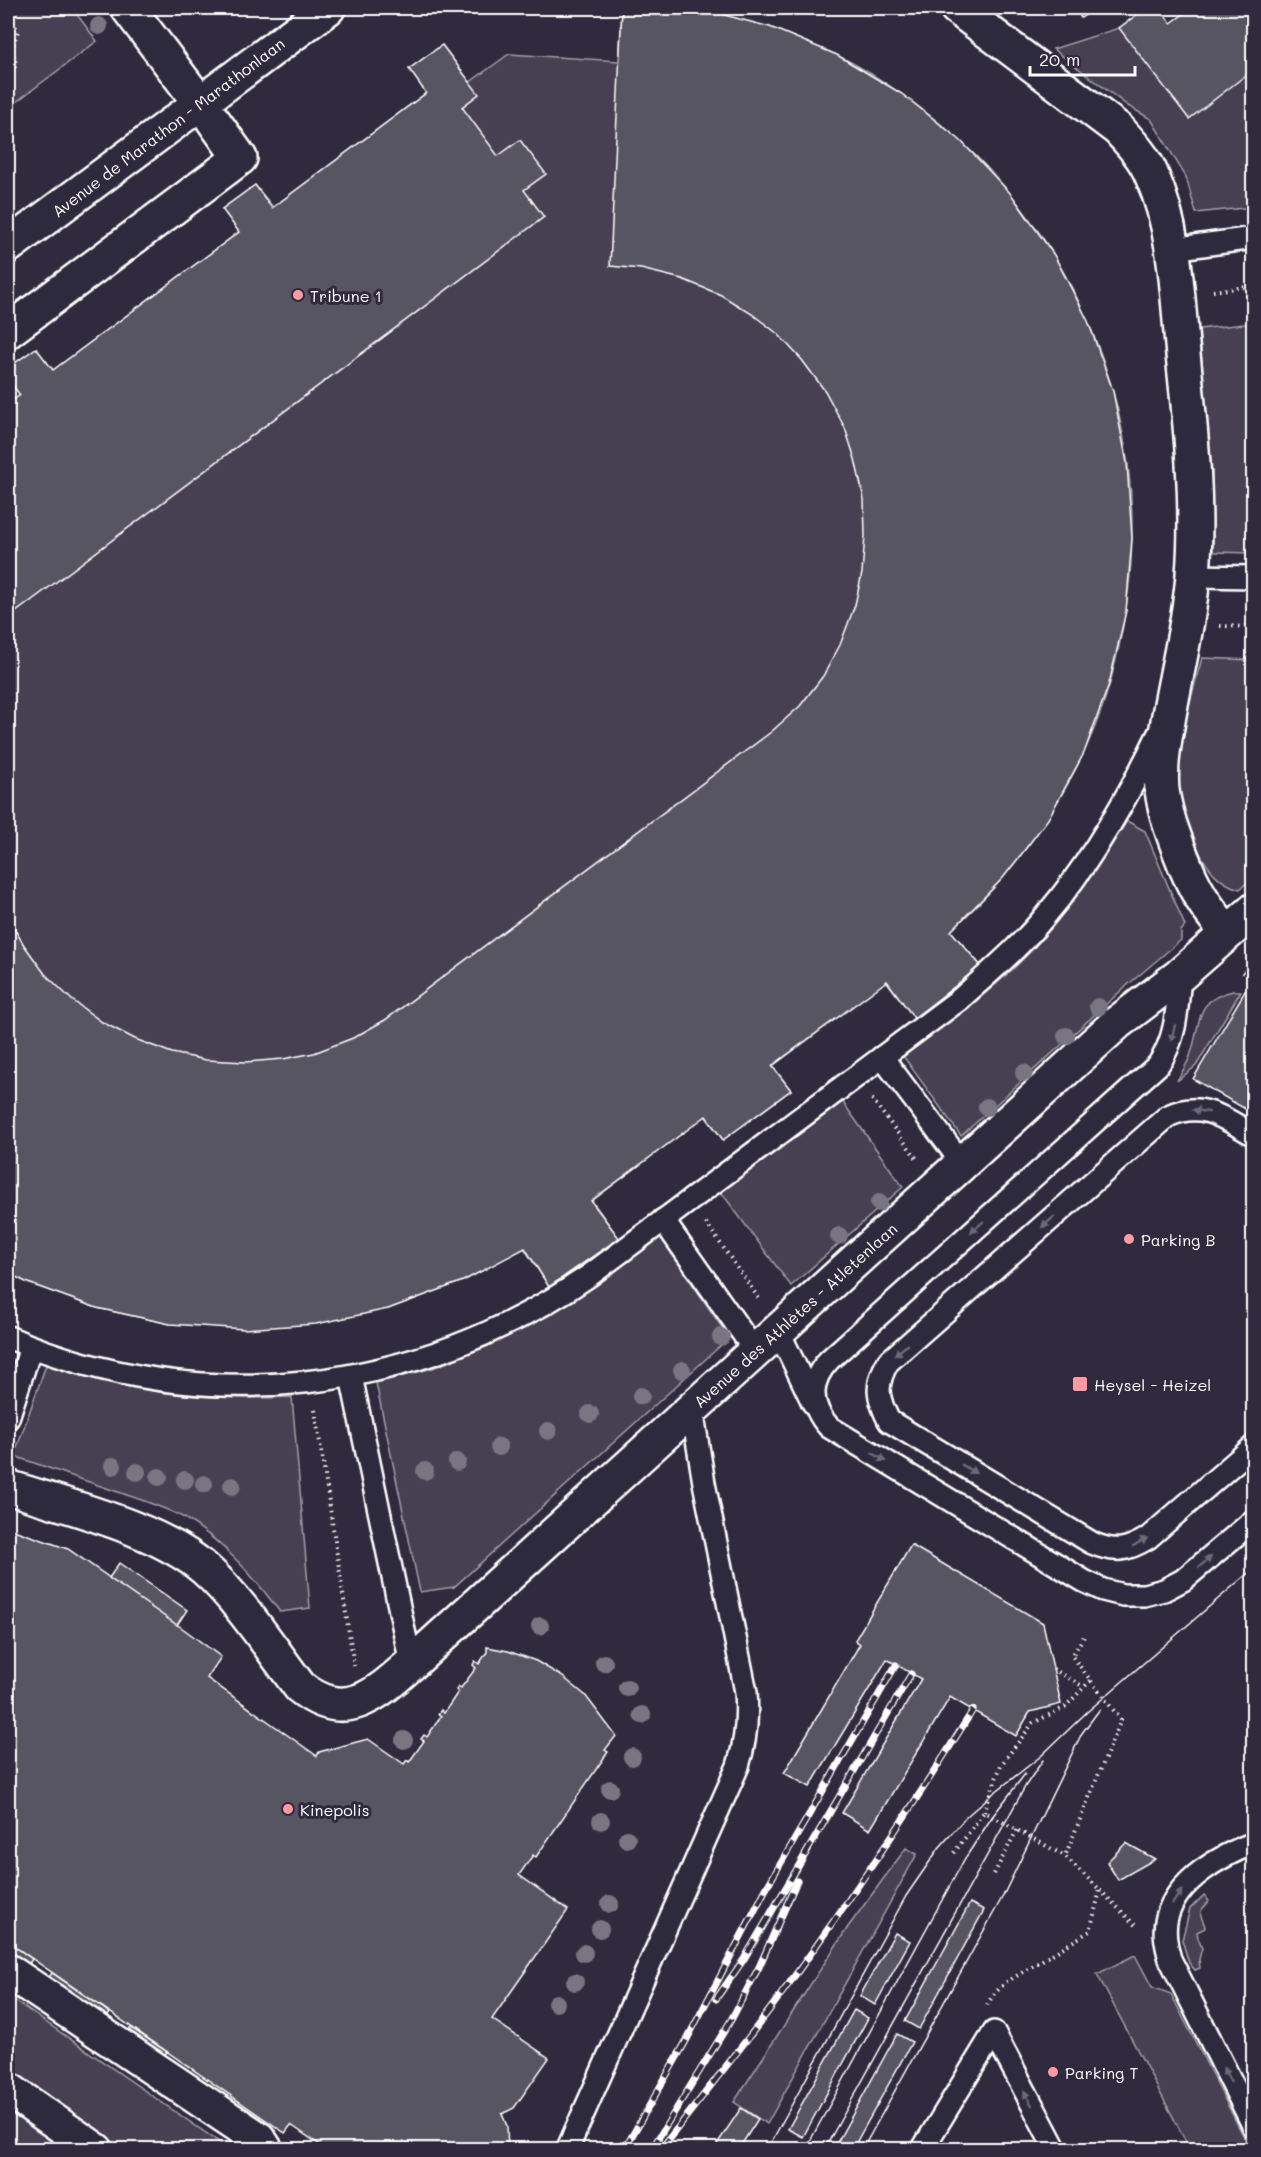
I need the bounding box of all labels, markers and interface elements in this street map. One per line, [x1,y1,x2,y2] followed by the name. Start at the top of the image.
[48,33,288,221] street label: Avenue de Marathon - Marathonlaan
[1030,39,1135,77] scale bar
[1039,47,1080,71] text: 20 m
[310,285,382,306] place label: Tribune 1
[291,288,305,302] marker: Tribune 1
[1168,1024,1177,1043] one-way arrow
[1191,1106,1210,1115] one-way arrow
[1040,1215,1055,1229] one-way arrow
[689,1218,901,1412] street label: Avenue des Athlètes - Atletenlaan
[970,1220,985,1233] one-way arrow
[1141,1229,1215,1250] place label: Parking B
[1122,1232,1136,1246] marker: Parking B
[894,1343,909,1356] one-way arrow
[1094,1374,1211,1395] place label: Heysel - Heizel
[1071,1375,1089,1393] marker: Heysel - Heizel
[870,1451,887,1462] one-way arrow
[961,1464,978,1474] one-way arrow
[1132,1537,1149,1547] one-way arrow
[1197,1555,1213,1568] one-way arrow
[300,1799,369,1820] place label: Kinepolis
[281,1802,295,1816] marker: Kinepolis
[1171,1890,1183,1906] one-way arrow
[1065,2062,1138,2083] place label: Parking T
[1046,2065,1060,2079] marker: Parking T
[1223,2066,1233,2084] one-way arrow
[1023,2089,1033,2106] one-way arrow

